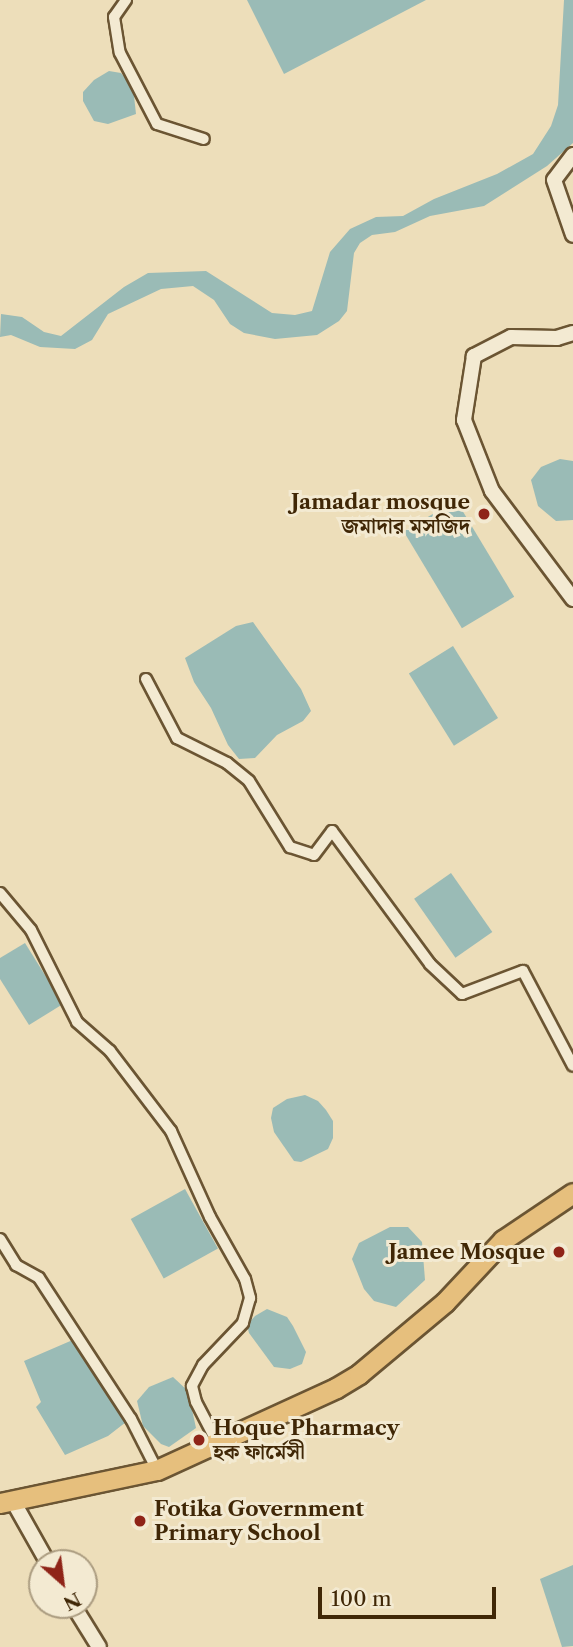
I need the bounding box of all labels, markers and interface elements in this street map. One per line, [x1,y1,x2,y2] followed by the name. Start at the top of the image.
[291,489,470,539] place label: Jamadar mosque জমাদার মসজিদ
[476,506,492,522] marker: Jamadar mosque জমাদার মসজিদ
[388,1239,545,1265] place label: Jamee Mosque
[551,1244,567,1260] marker: Jamee Mosque
[213,1415,399,1465] place label: Hoque Pharmacy হক ফার্মেসী
[191,1432,207,1448] marker: Hoque Pharmacy হক ফার্মেসী
[154,1496,364,1546] place label: Fotika Government Primary School
[132,1513,148,1529] marker: Fotika Government Primary School
[28,1549,98,1619] north arrow
[321,1574,500,1618] scale bar
[331,1586,392,1611] text: 100 m
[59,1587,85,1615] text: N

